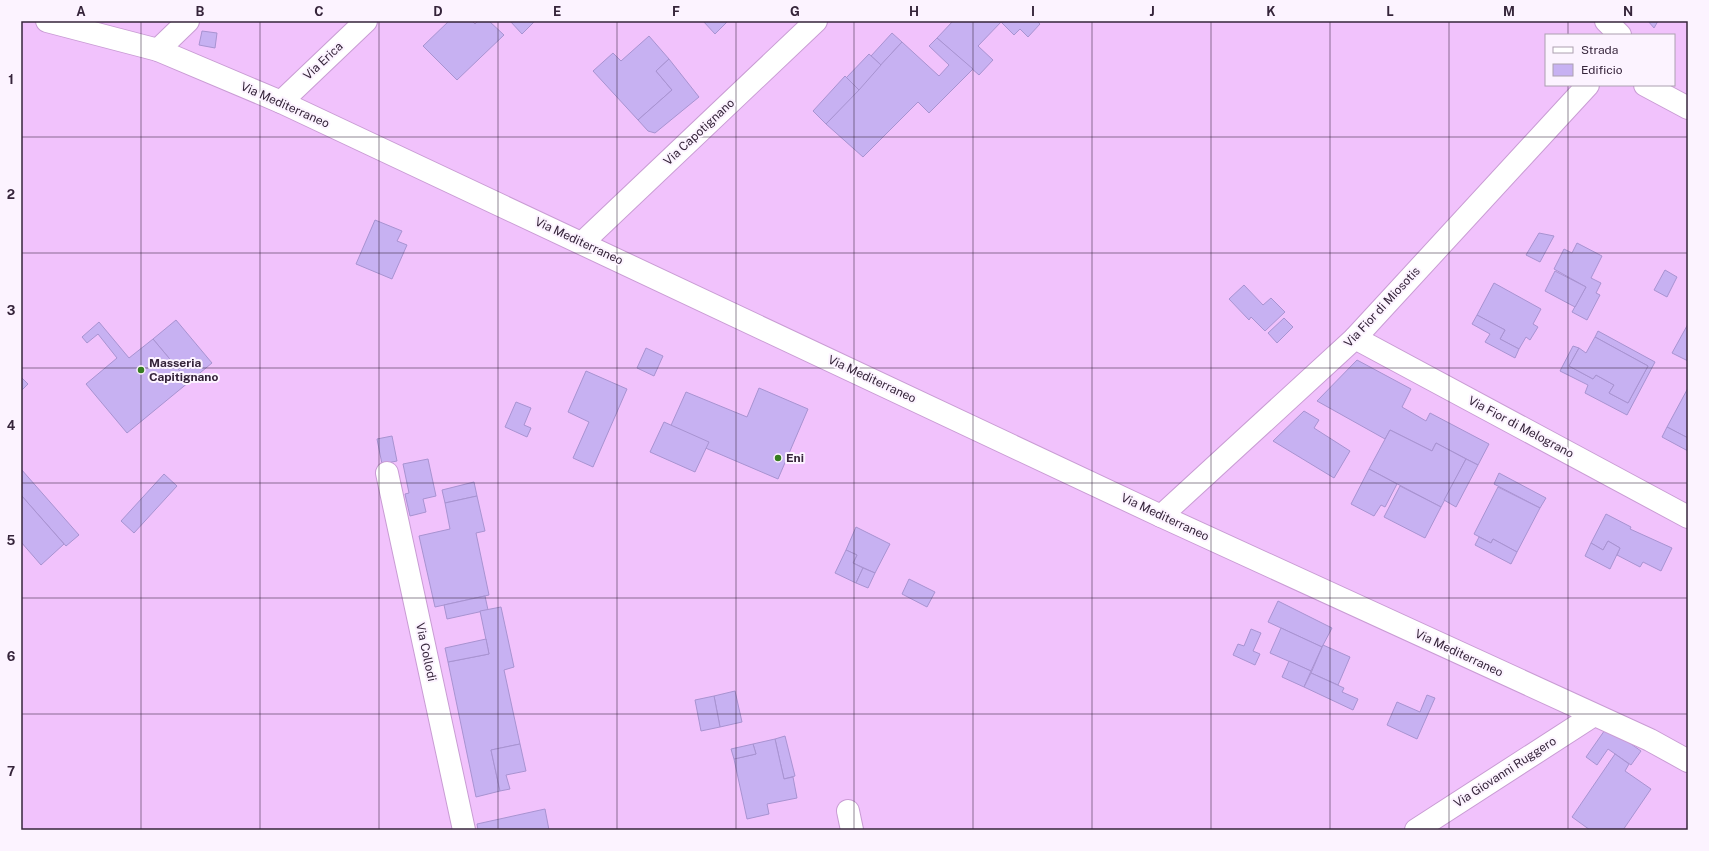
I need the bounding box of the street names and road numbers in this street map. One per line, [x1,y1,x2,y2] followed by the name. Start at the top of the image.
[300,39,346,83] street label: Via Erica
[238,79,332,131] street label: Via Mediterraneo
[661,96,737,168] street label: Via Capotignano
[533,214,626,268] street label: Via Mediterraneo
[1341,264,1423,350] street label: Via Fior di Miosotis
[826,352,919,406] street label: Via Mediterraneo
[1466,393,1576,461] street label: Via Fior di Melograno
[1119,490,1212,544] street label: Via Mediterraneo
[413,621,439,683] street label: Via Collodi
[1413,626,1506,680] street label: Via Mediterraneo
[1451,734,1559,810] street label: Via Giovanni Ruggero

